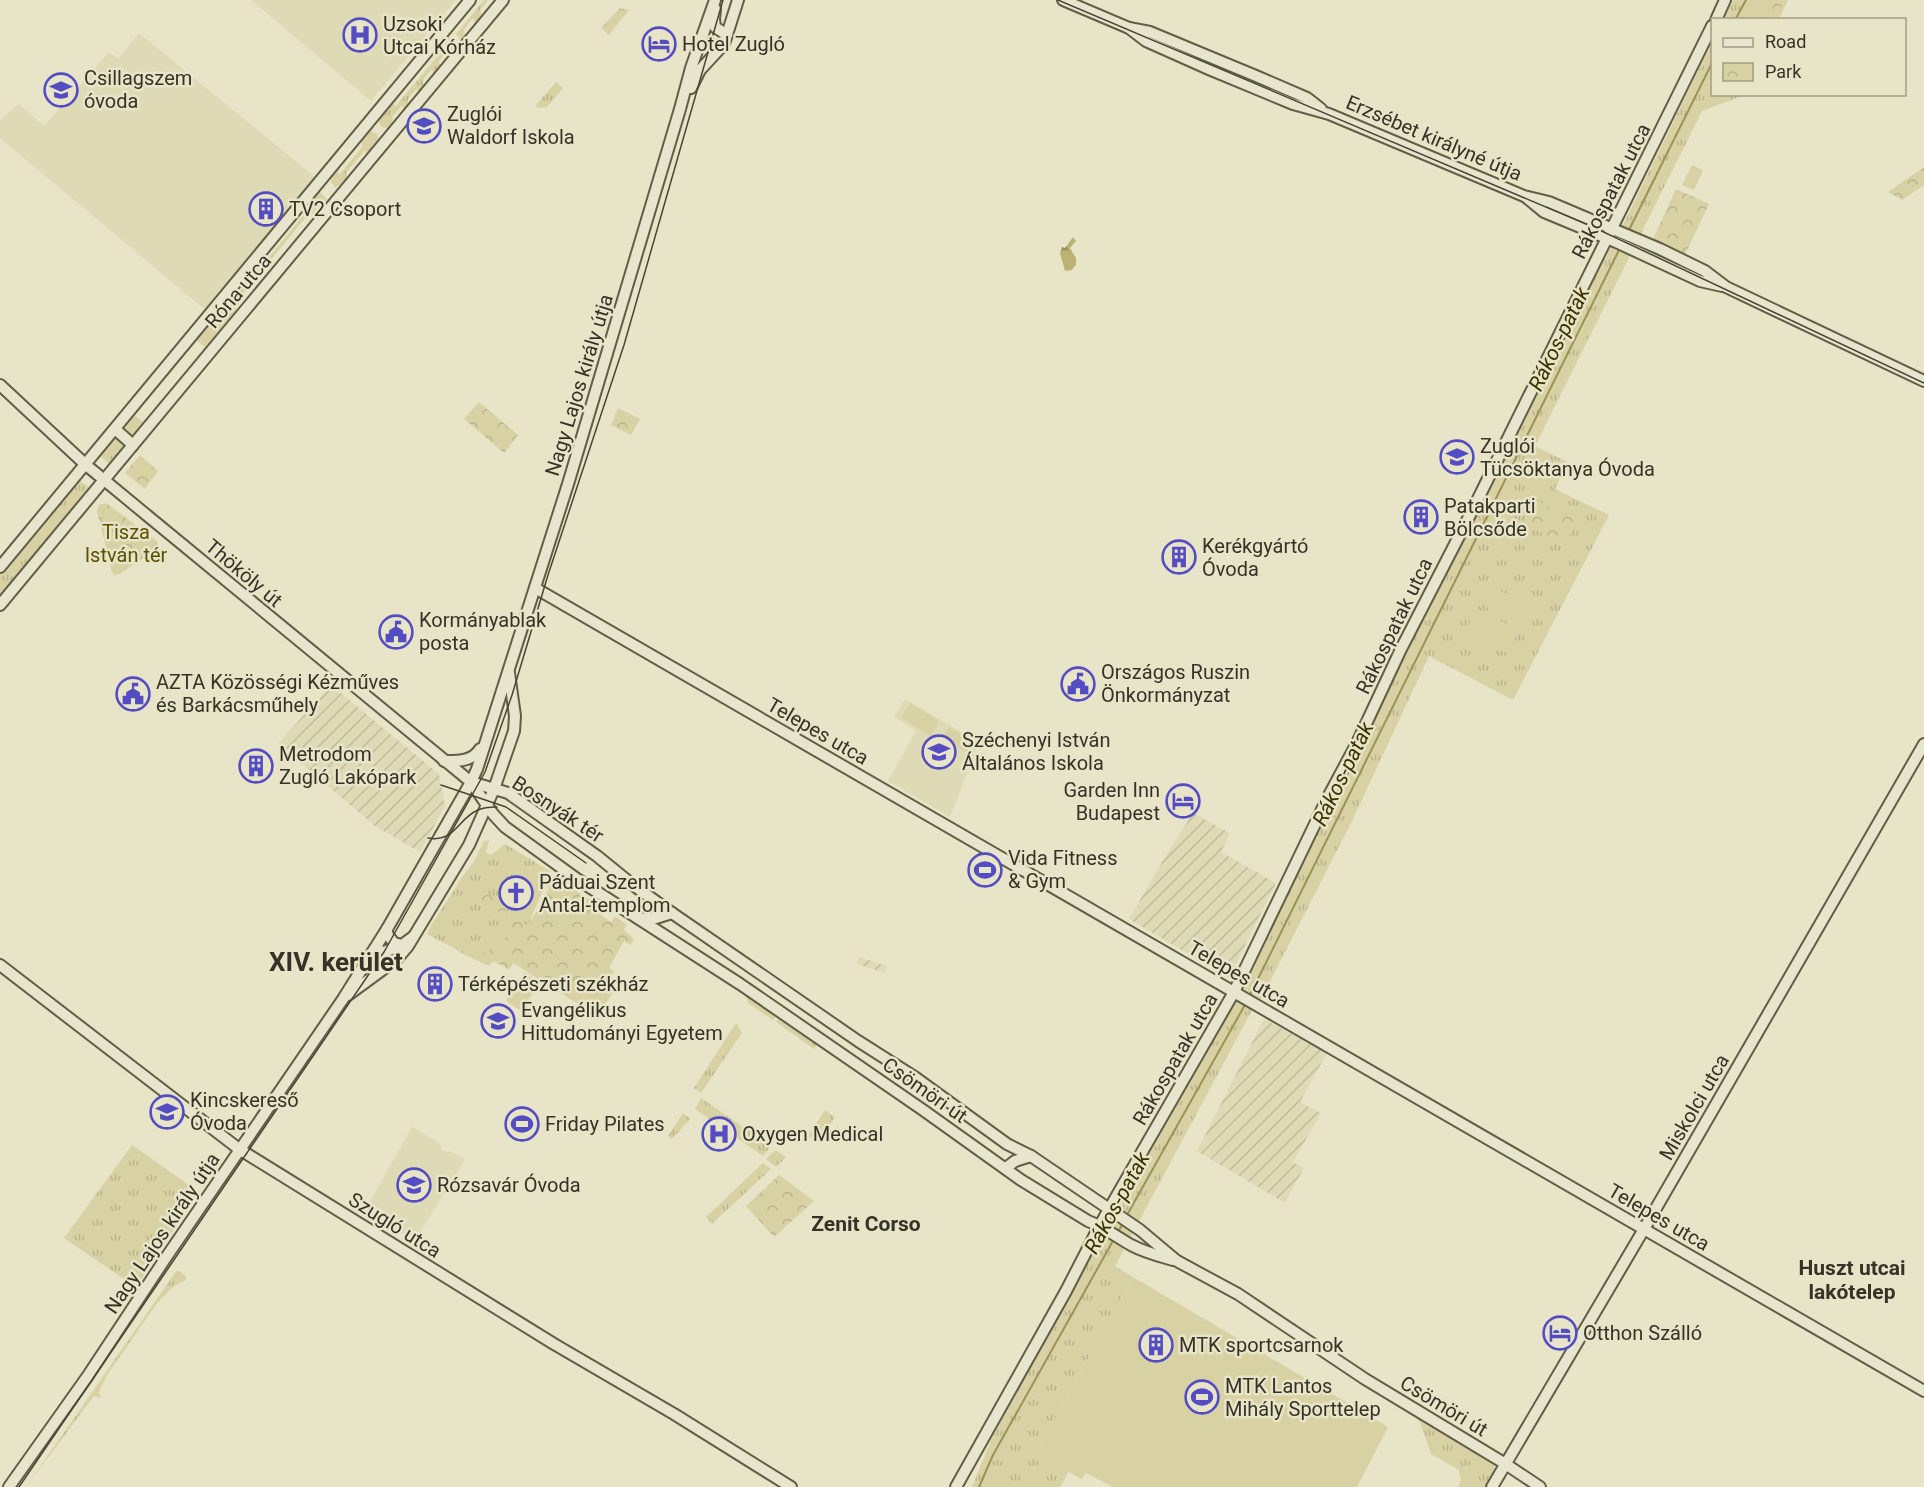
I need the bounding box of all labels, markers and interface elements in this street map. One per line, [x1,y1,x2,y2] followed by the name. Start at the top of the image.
[383,12,496,59] place label: Uzsoki Utcai Kórház
[342,17,378,53] hospital icon: Uzsoki Utcai Kórház
[1711,18,1906,96] legend
[641,26,677,62] hotel icon: Hotel Zugló
[1765,31,1806,52] text: Road
[682,32,785,56] place label: Hotel Zugló
[1765,61,1802,82] text: Park
[84,66,192,113] place label: Csillagszem óvoda
[43,72,79,108] school or university icon: Csillagszem óvoda
[1342,90,1526,186] street label: Erzsébet királyné útja
[447,102,575,149] place label: Zuglói Waldorf Iskola
[406,108,442,144] school or university icon: Zuglói Waldorf Iskola
[1567,119,1655,263] street label: Rákospatak utca
[248,191,284,227] building icon: TV2 Csoport
[289,197,401,221] place label: TV2 Csoport
[200,249,276,333] street label: Róna utca
[1524,283,1595,395] water label: Rákos-patak
[540,291,618,479] street label: Nagy Lajos király útja
[1480,434,1655,481] place label: Zuglói Tücsöktanya Óvoda
[1439,439,1475,475] school or university icon: Zuglói Tücsöktanya Óvoda
[1444,494,1536,541] place label: Patakparti Bölcsőde
[1403,499,1439,535] building icon: Patakparti Bölcsőde
[85,520,168,567] park label: Tisza István tér
[201,534,287,612] street label: Thököly út
[1202,534,1308,581] place label: Kerékgyártó Óvoda
[1161,539,1197,575] building icon: Kerékgyártó Óvoda
[1351,554,1437,698] street label: Rákospatak utca
[419,608,547,655] place label: Kormányablak posta
[378,614,414,650] public building icon: Kormányablak posta
[1101,660,1250,707] place label: Országos Ruszin Önkormányzat
[1060,666,1096,702] public building icon: Országos Ruszin Önkormányzat
[156,670,399,717] place label: AZTA Közösségi Kézműves és Barkácsműhely
[115,676,151,712] public building icon: AZTA Közösségi Kézműves és Barkácsműhely
[763,692,873,770] street label: Telepes utca
[1308,718,1379,830] water label: Rákos-patak
[962,728,1110,775] place label: Széchenyi István Általános Iskola
[921,734,957,770] school or university icon: Széchenyi István Általános Iskola
[279,742,417,789] place label: Metrodom Zugló Lakópark
[238,748,274,784] building icon: Metrodom Zugló Lakópark
[508,770,609,848] street label: Bosnyák tér
[1063,778,1160,825] place label: Garden Inn Budapest
[1165,783,1201,819] hotel icon: Garden Inn Budapest
[1008,846,1117,893] place label: Vida Fitness & Gym
[967,852,1003,888] sports icon: Vida Fitness & Gym
[539,870,671,917] place label: Páduai Szent Antal-templom
[498,875,534,911] church icon: Páduai Szent Antal-templom
[1184,935,1294,1013] street label: Telepes utca
[269,947,403,977] district label: XIV. kerület
[417,966,453,1002] building icon: Térképészeti székház
[458,972,649,996] place label: Térképészeti székház
[1127,989,1223,1129] street label: Rákospatak utca
[521,998,723,1045] place label: Evangélikus Hittudományi Egyetem
[480,1003,516,1039] school or university icon: Evangélikus Hittudományi Egyetem
[1654,1050,1734,1164] street label: Miskolci utca
[878,1052,972,1128] street label: Csömöri út
[190,1088,299,1135] place label: Kincskereső Óvoda
[149,1094,185,1130] school or university icon: Kincskereső Óvoda
[504,1106,540,1142] sports icon: Friday Pilates
[545,1112,665,1136] place label: Friday Pilates
[701,1116,737,1152] hospital icon: Oxygen Medical
[742,1122,883,1146] place label: Oxygen Medical
[1079,1147,1155,1258] water label: Rákos-patak
[99,1148,225,1318] street label: Nagy Lajos király útja
[396,1167,432,1203] school or university icon: Rózsavár Óvoda
[437,1173,581,1197] place label: Rózsavár Óvoda
[1604,1178,1714,1256] street label: Telepes utca
[344,1187,446,1263] street label: Szugló utca
[811,1212,921,1236] district label: Zenit Corso
[1799,1256,1906,1304] district label: Huszt utcai lakótelep
[1542,1315,1578,1351] hotel icon: Otthon Szálló
[1583,1321,1702,1345] place label: Otthon Szálló
[1138,1327,1174,1363] building icon: MTK sportcsarnok
[1179,1333,1344,1357] place label: MTK sportcsarnok
[1396,1371,1492,1441] street label: Csömöri út
[1225,1374,1381,1421] place label: MTK Lantos Mihály Sporttelep
[1184,1379,1220,1415] sports icon: MTK Lantos Mihály Sporttelep

